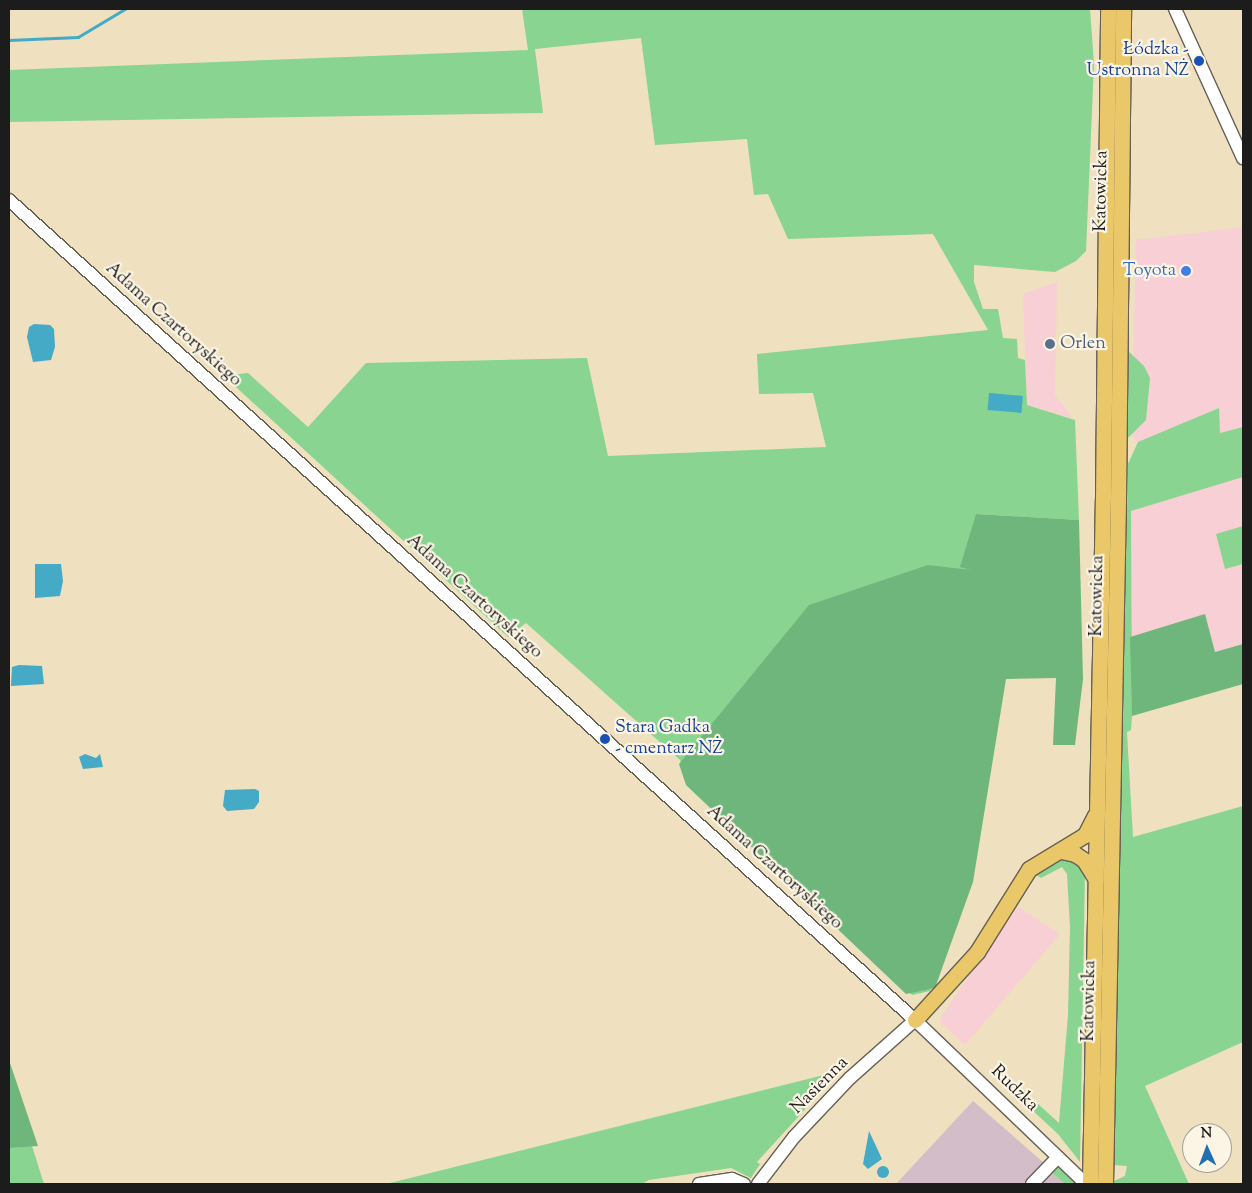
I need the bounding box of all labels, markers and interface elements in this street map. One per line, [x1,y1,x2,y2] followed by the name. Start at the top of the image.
[1087,40,1189,82] place label: Łódzka - Ustronna NŻ
[1193,55,1205,67] marker: Łódzka - Ustronna NŻ
[1090,150,1114,232] street label: Katowicka
[101,258,245,392] street label: Adama Czartoryskiego
[1123,260,1176,282] place label: Toyota
[1180,265,1192,277] marker: Toyota
[1060,333,1106,355] place label: Orlen
[1044,338,1056,350] marker: Orlen
[402,530,546,664] street label: Adama Czartoryskiego
[1086,555,1110,637] street label: Katowicka
[615,718,723,761] place label: Stara Gadka - cmentarz NŻ
[599,733,611,745] marker: Stara Gadka - cmentarz NŻ
[702,801,846,935] street label: Adama Czartoryskiego
[1078,960,1102,1042] street label: Katowicka
[787,1053,853,1119] street label: Nasienna
[986,1061,1042,1117] street label: Rudzka
[1182,1123,1232,1173] north arrow
[1201,1124,1212,1144] text: N

